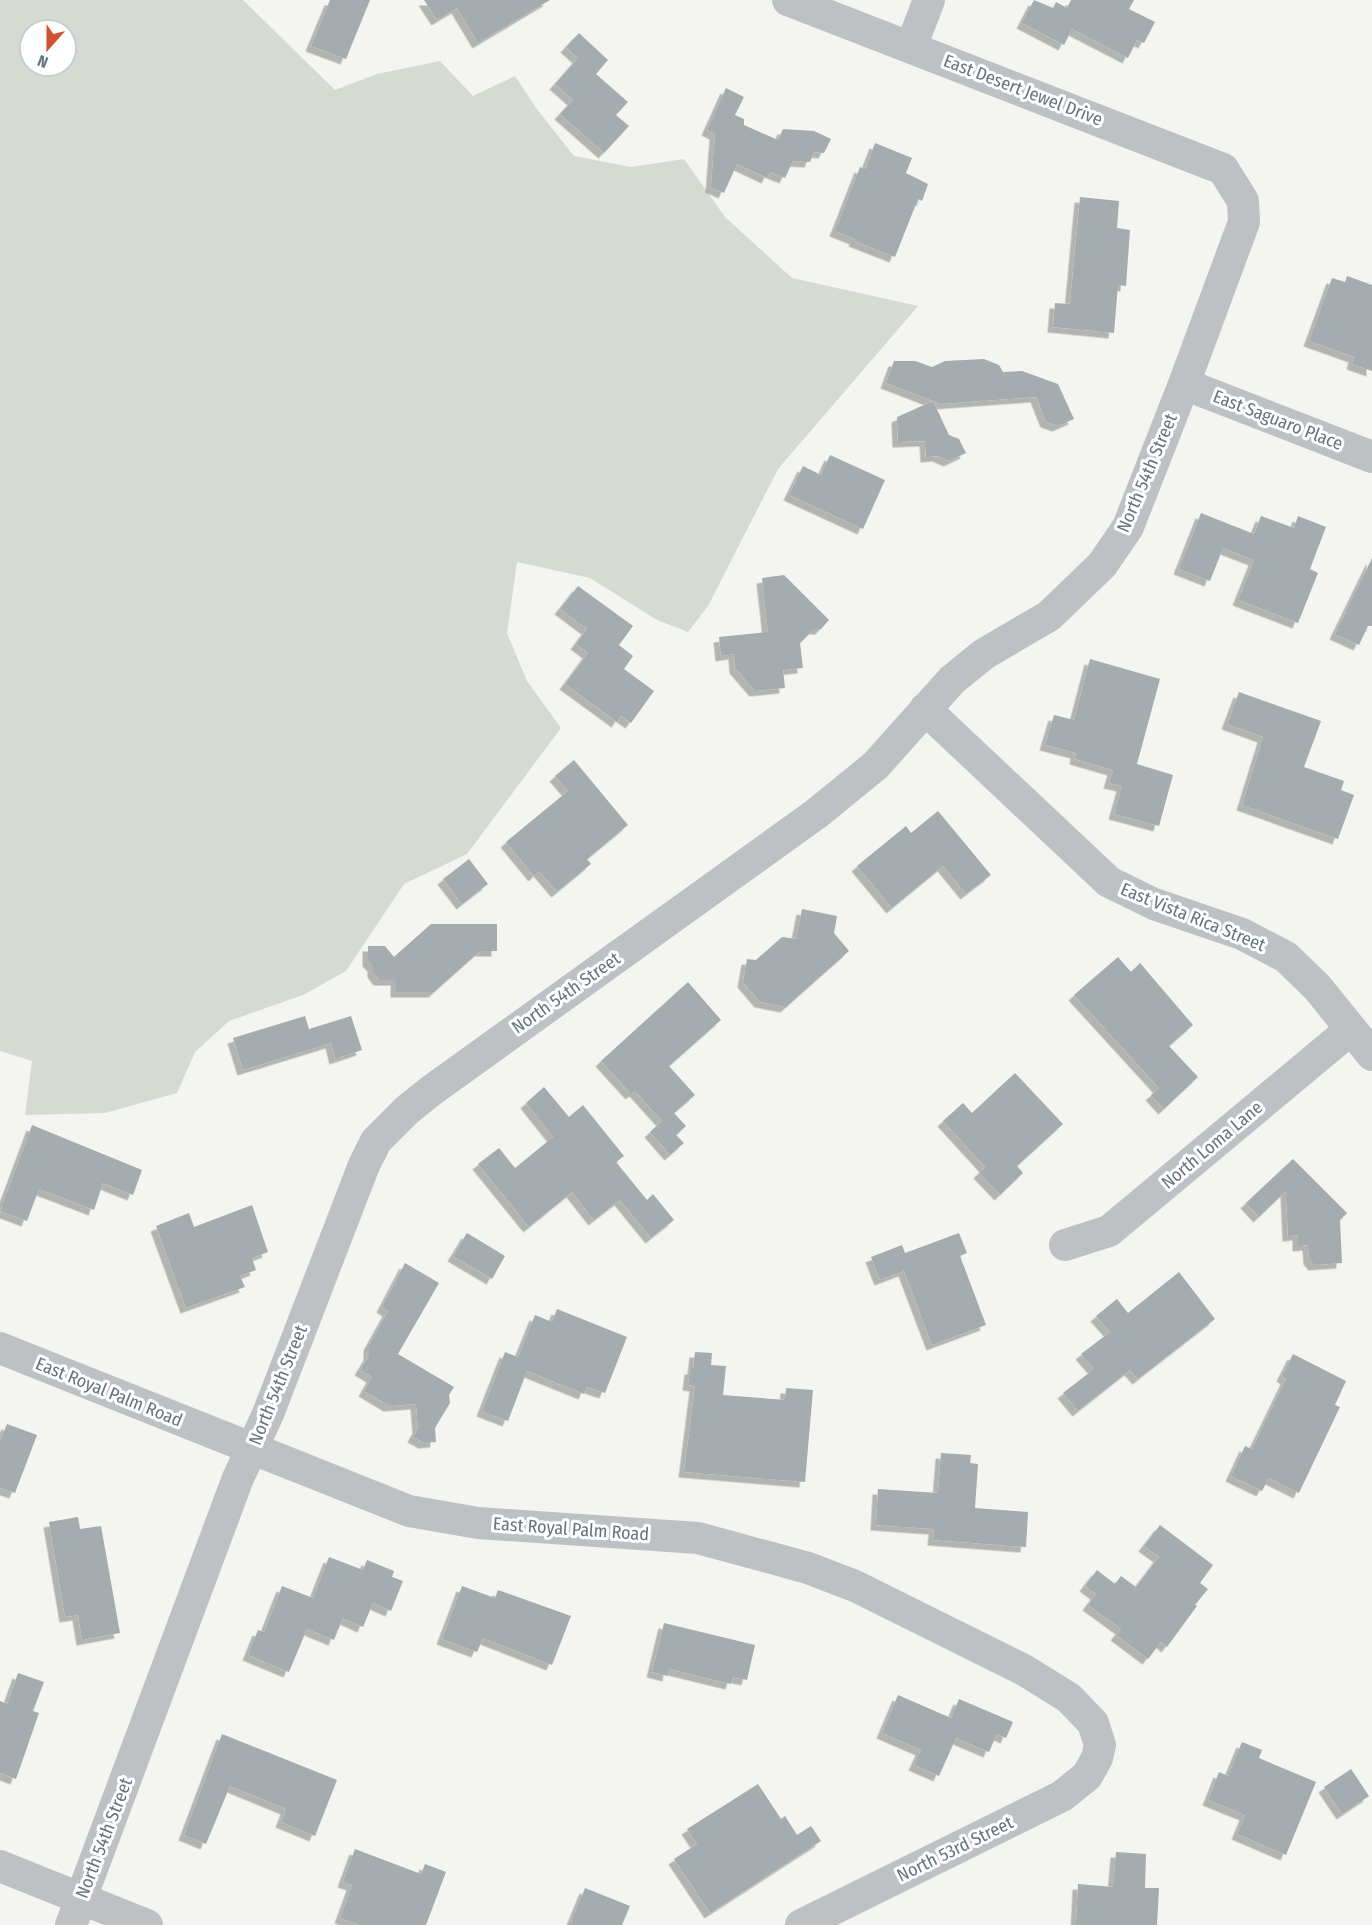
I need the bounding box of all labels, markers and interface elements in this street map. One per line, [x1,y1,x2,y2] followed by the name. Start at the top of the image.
[18,18,78,78] north arrow
[940,50,1106,131] street label: East Desert Jewel Drive
[35,51,51,72] text: N
[1210,385,1346,455] street label: East Saguaro Place
[1112,410,1182,536] street label: North 54th Street
[1117,878,1269,956] street label: East Vista Rica Street
[508,947,624,1038] street label: North 54th Street
[1157,1096,1267,1194] street label: North Loma Lane
[244,1322,312,1448] street label: North 54th Street
[32,1353,186,1431] street label: East Royal Palm Road
[492,1513,650,1545] street label: East Royal Palm Road
[71,1775,137,1901] street label: North 54th Street
[893,1811,1017,1887] street label: North 53rd Street

